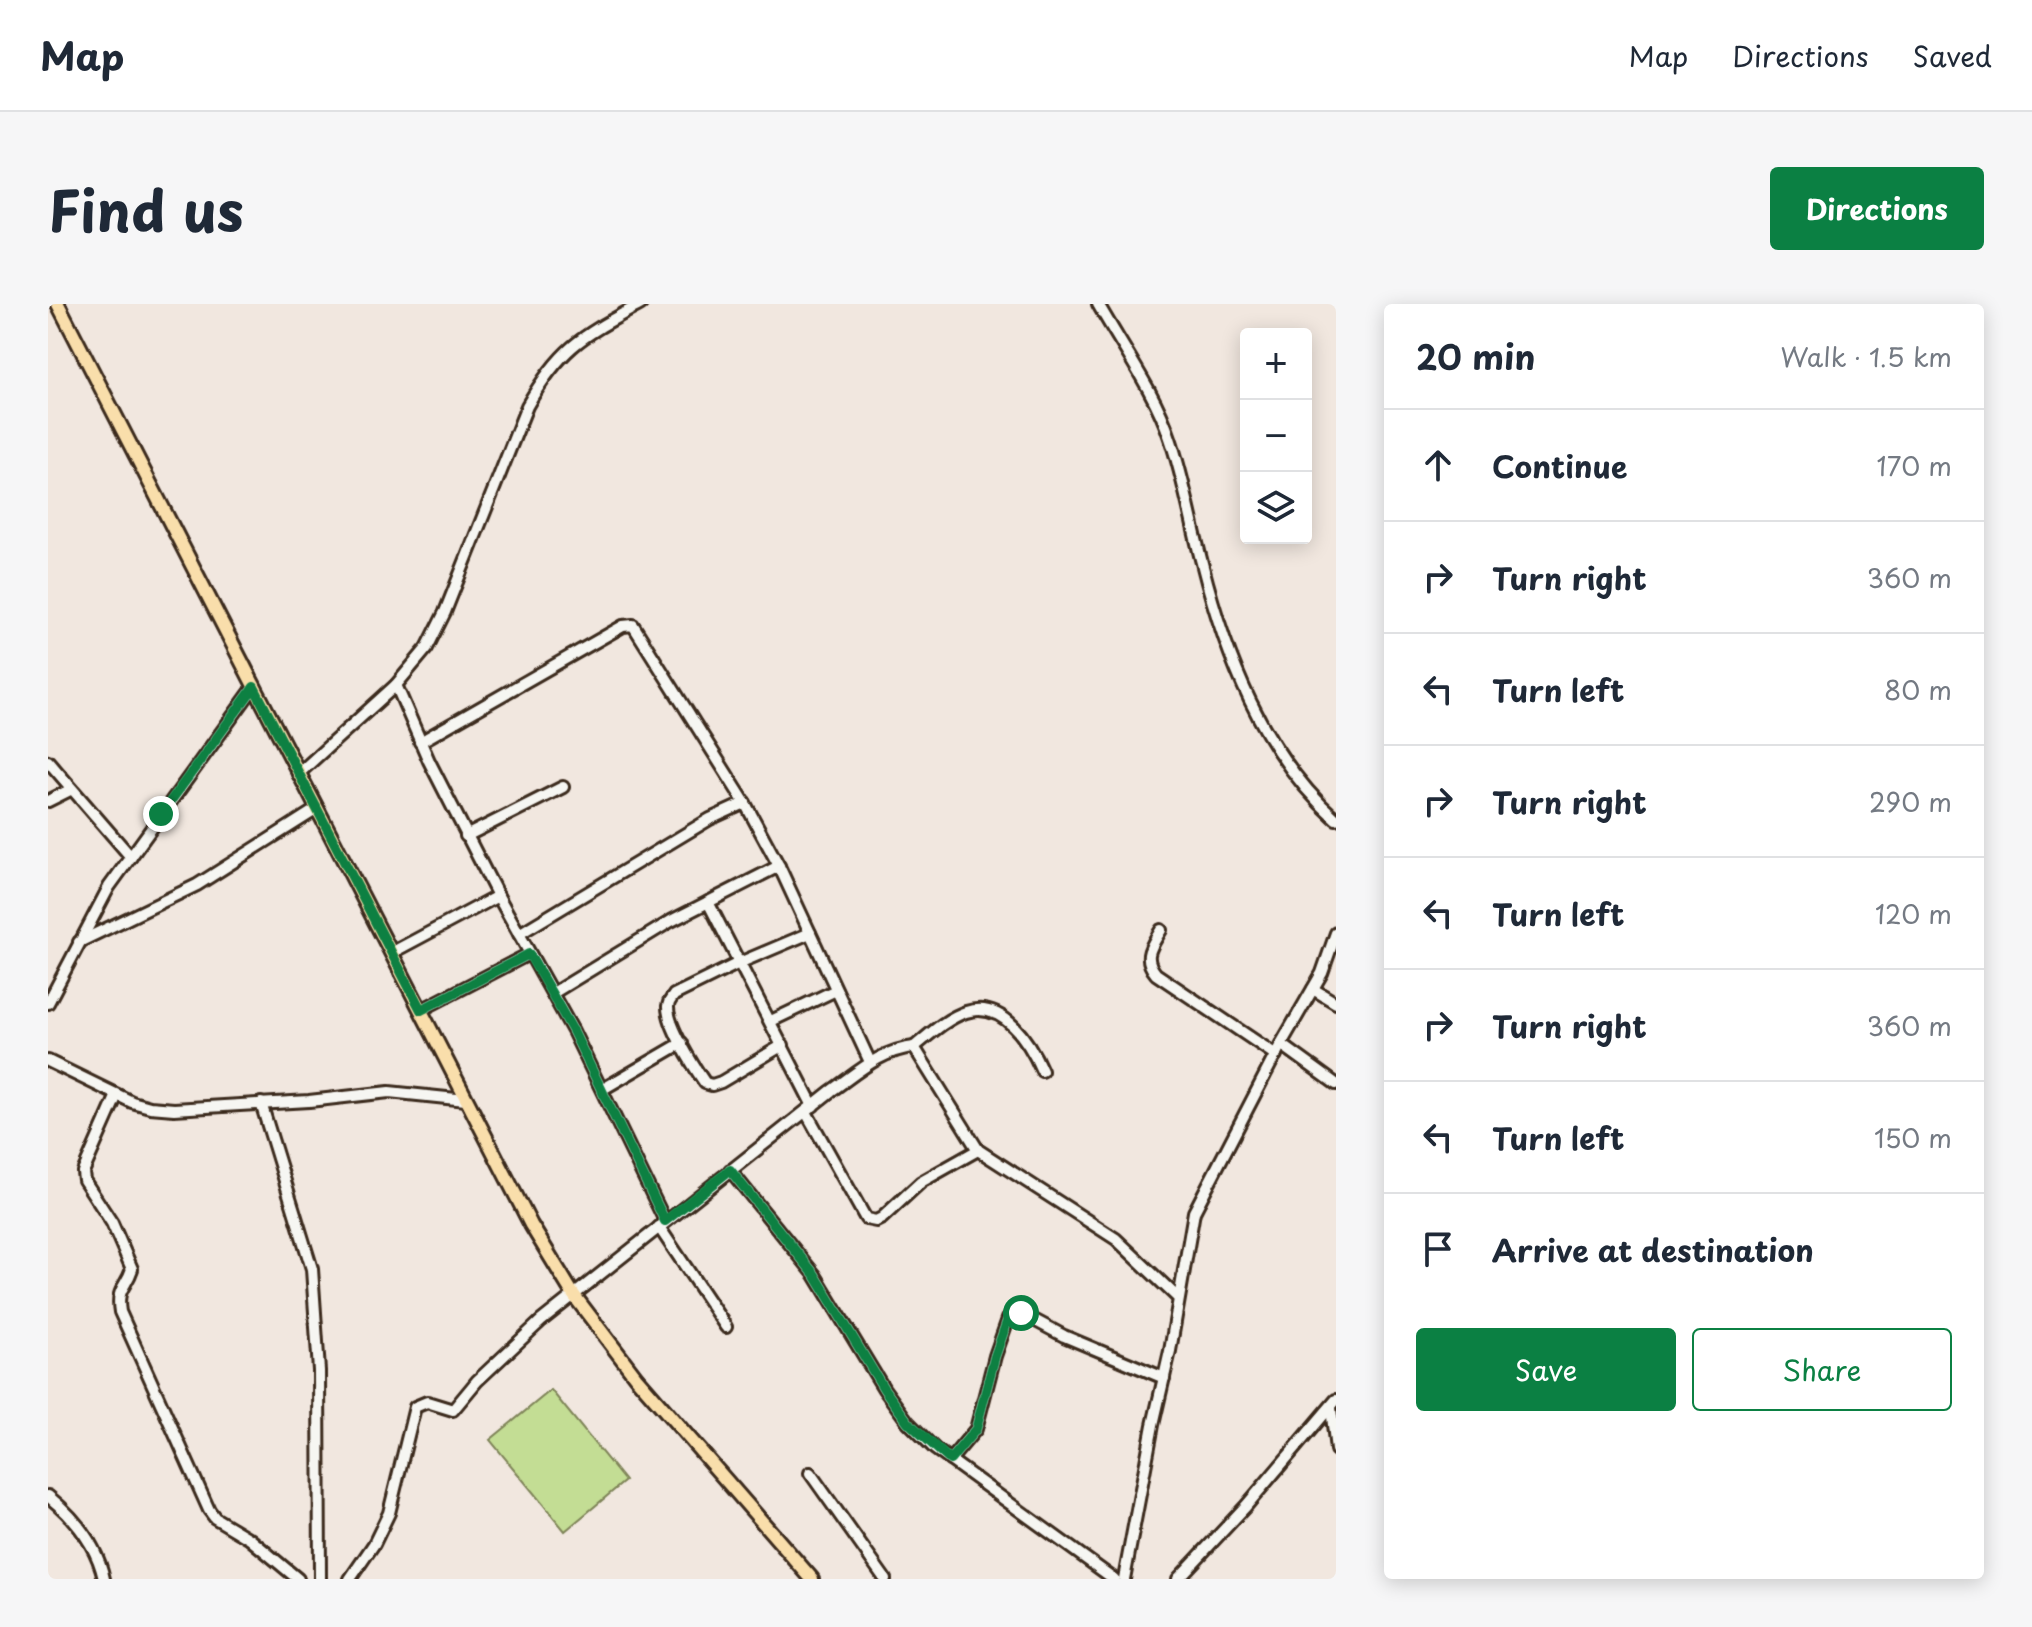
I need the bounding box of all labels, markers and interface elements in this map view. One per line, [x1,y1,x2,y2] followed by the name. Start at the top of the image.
[40,27,124,84] text: Map
[1629,34,1688,77] text: Map
[1732,34,1869,77] text: Directions
[1913,34,1992,77] text: Saved
[48,166,244,251] text: Find us
[1770,167,1984,250] button: Directions
[1240,328,1312,544] map controls
[1240,328,1312,400] button: +
[1416,330,1535,382] text: 20 min
[1781,337,1952,376] text: Walk · 1.5 km
[1240,400,1312,472] button: −
[1416,443,1460,487] icon: ahead
[1492,443,1627,488] text: Continue
[1877,446,1952,485] text: 170 m
[1240,472,1312,544] button: layers
[1416,555,1460,599] icon: right
[1492,555,1647,600] text: Turn right
[1867,558,1952,597] text: 360 m
[1416,667,1460,711] icon: left
[1492,667,1624,712] text: Turn left
[1884,670,1952,709] text: 80 m
[1416,779,1460,823] icon: right
[1492,779,1647,824] text: Turn right
[1869,782,1952,821] text: 290 m
[143,796,179,832] route end
[1416,891,1460,935] icon: left
[1492,891,1624,936] text: Turn left
[1875,894,1952,933] text: 120 m
[1416,1003,1460,1047] icon: right
[1492,1003,1647,1048] text: Turn right
[1867,1006,1952,1045] text: 360 m
[1416,1115,1460,1159] icon: left
[1492,1115,1624,1160] text: Turn left
[1874,1118,1952,1157] text: 150 m
[1416,1227,1460,1271] icon: arrive
[1492,1227,1814,1272] text: Arrive at destination
[1003,1295,1039,1331] route start
[1416,1328,1676,1411] button: Save
[1692,1328,1952,1411] button: Share

